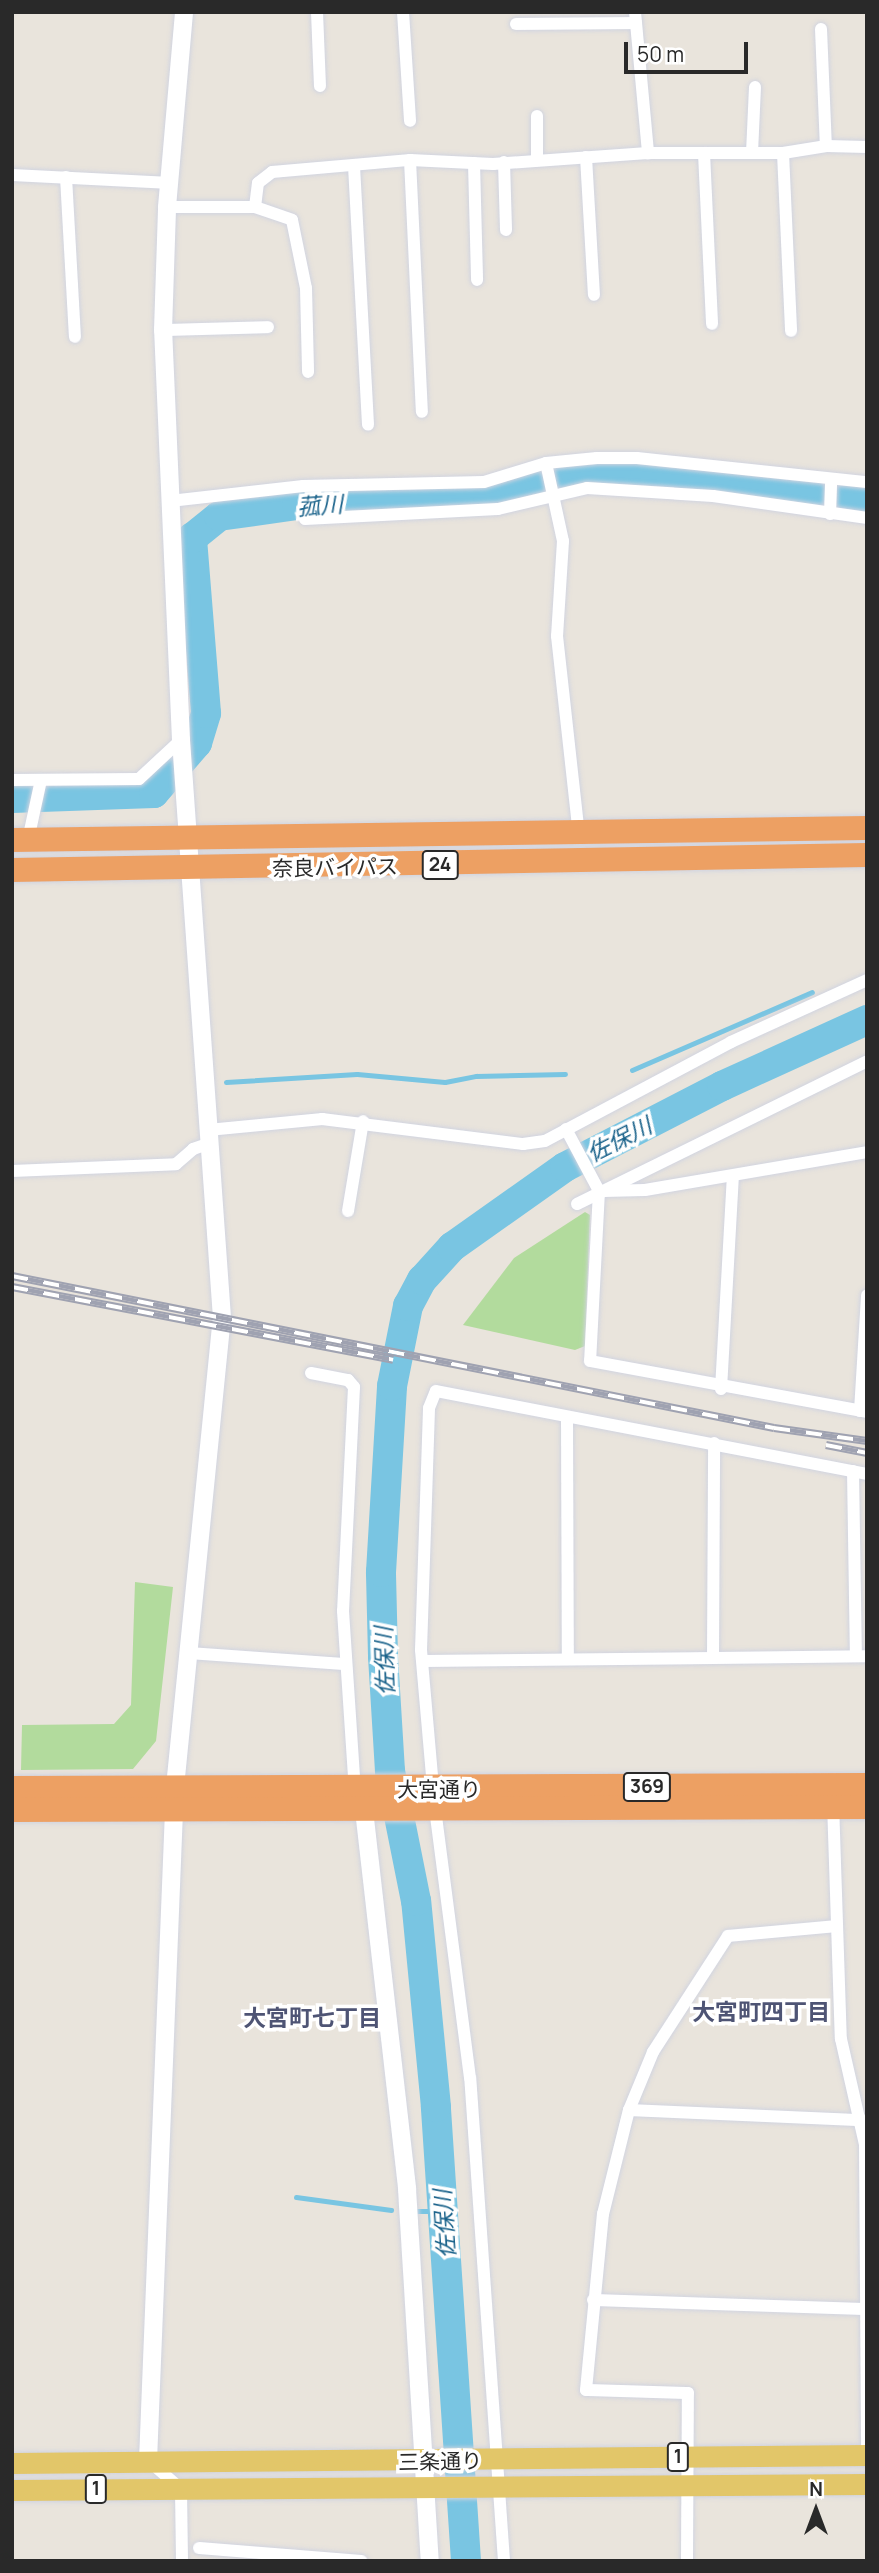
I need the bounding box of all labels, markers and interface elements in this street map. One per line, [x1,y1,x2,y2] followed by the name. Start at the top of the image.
[627,28,751,72] scale bar
[637,40,684,68] text: 50 m
[296,490,344,520] water label: 菰川
[421,850,459,880] road number: 24
[272,853,398,881] street label: 奈良バイパス
[582,1111,656,1167] water label: 佐保川
[369,1626,399,1696] water label: 佐保川
[622,1772,672,1802] road number: 369
[397,1776,481,1802] street label: 大宮通り
[692,1997,830,2025] district label: 大宮町四丁目
[243,2003,381,2031] district label: 大宮町七丁目
[428,2189,460,2259] water label: 佐保川
[666,2442,690,2472] road number: 1
[398,2448,482,2474] street label: 三条通り
[84,2474,108,2504] road number: 1
[781,2475,851,2545] north arrow
[809,2476,823,2502] text: N

